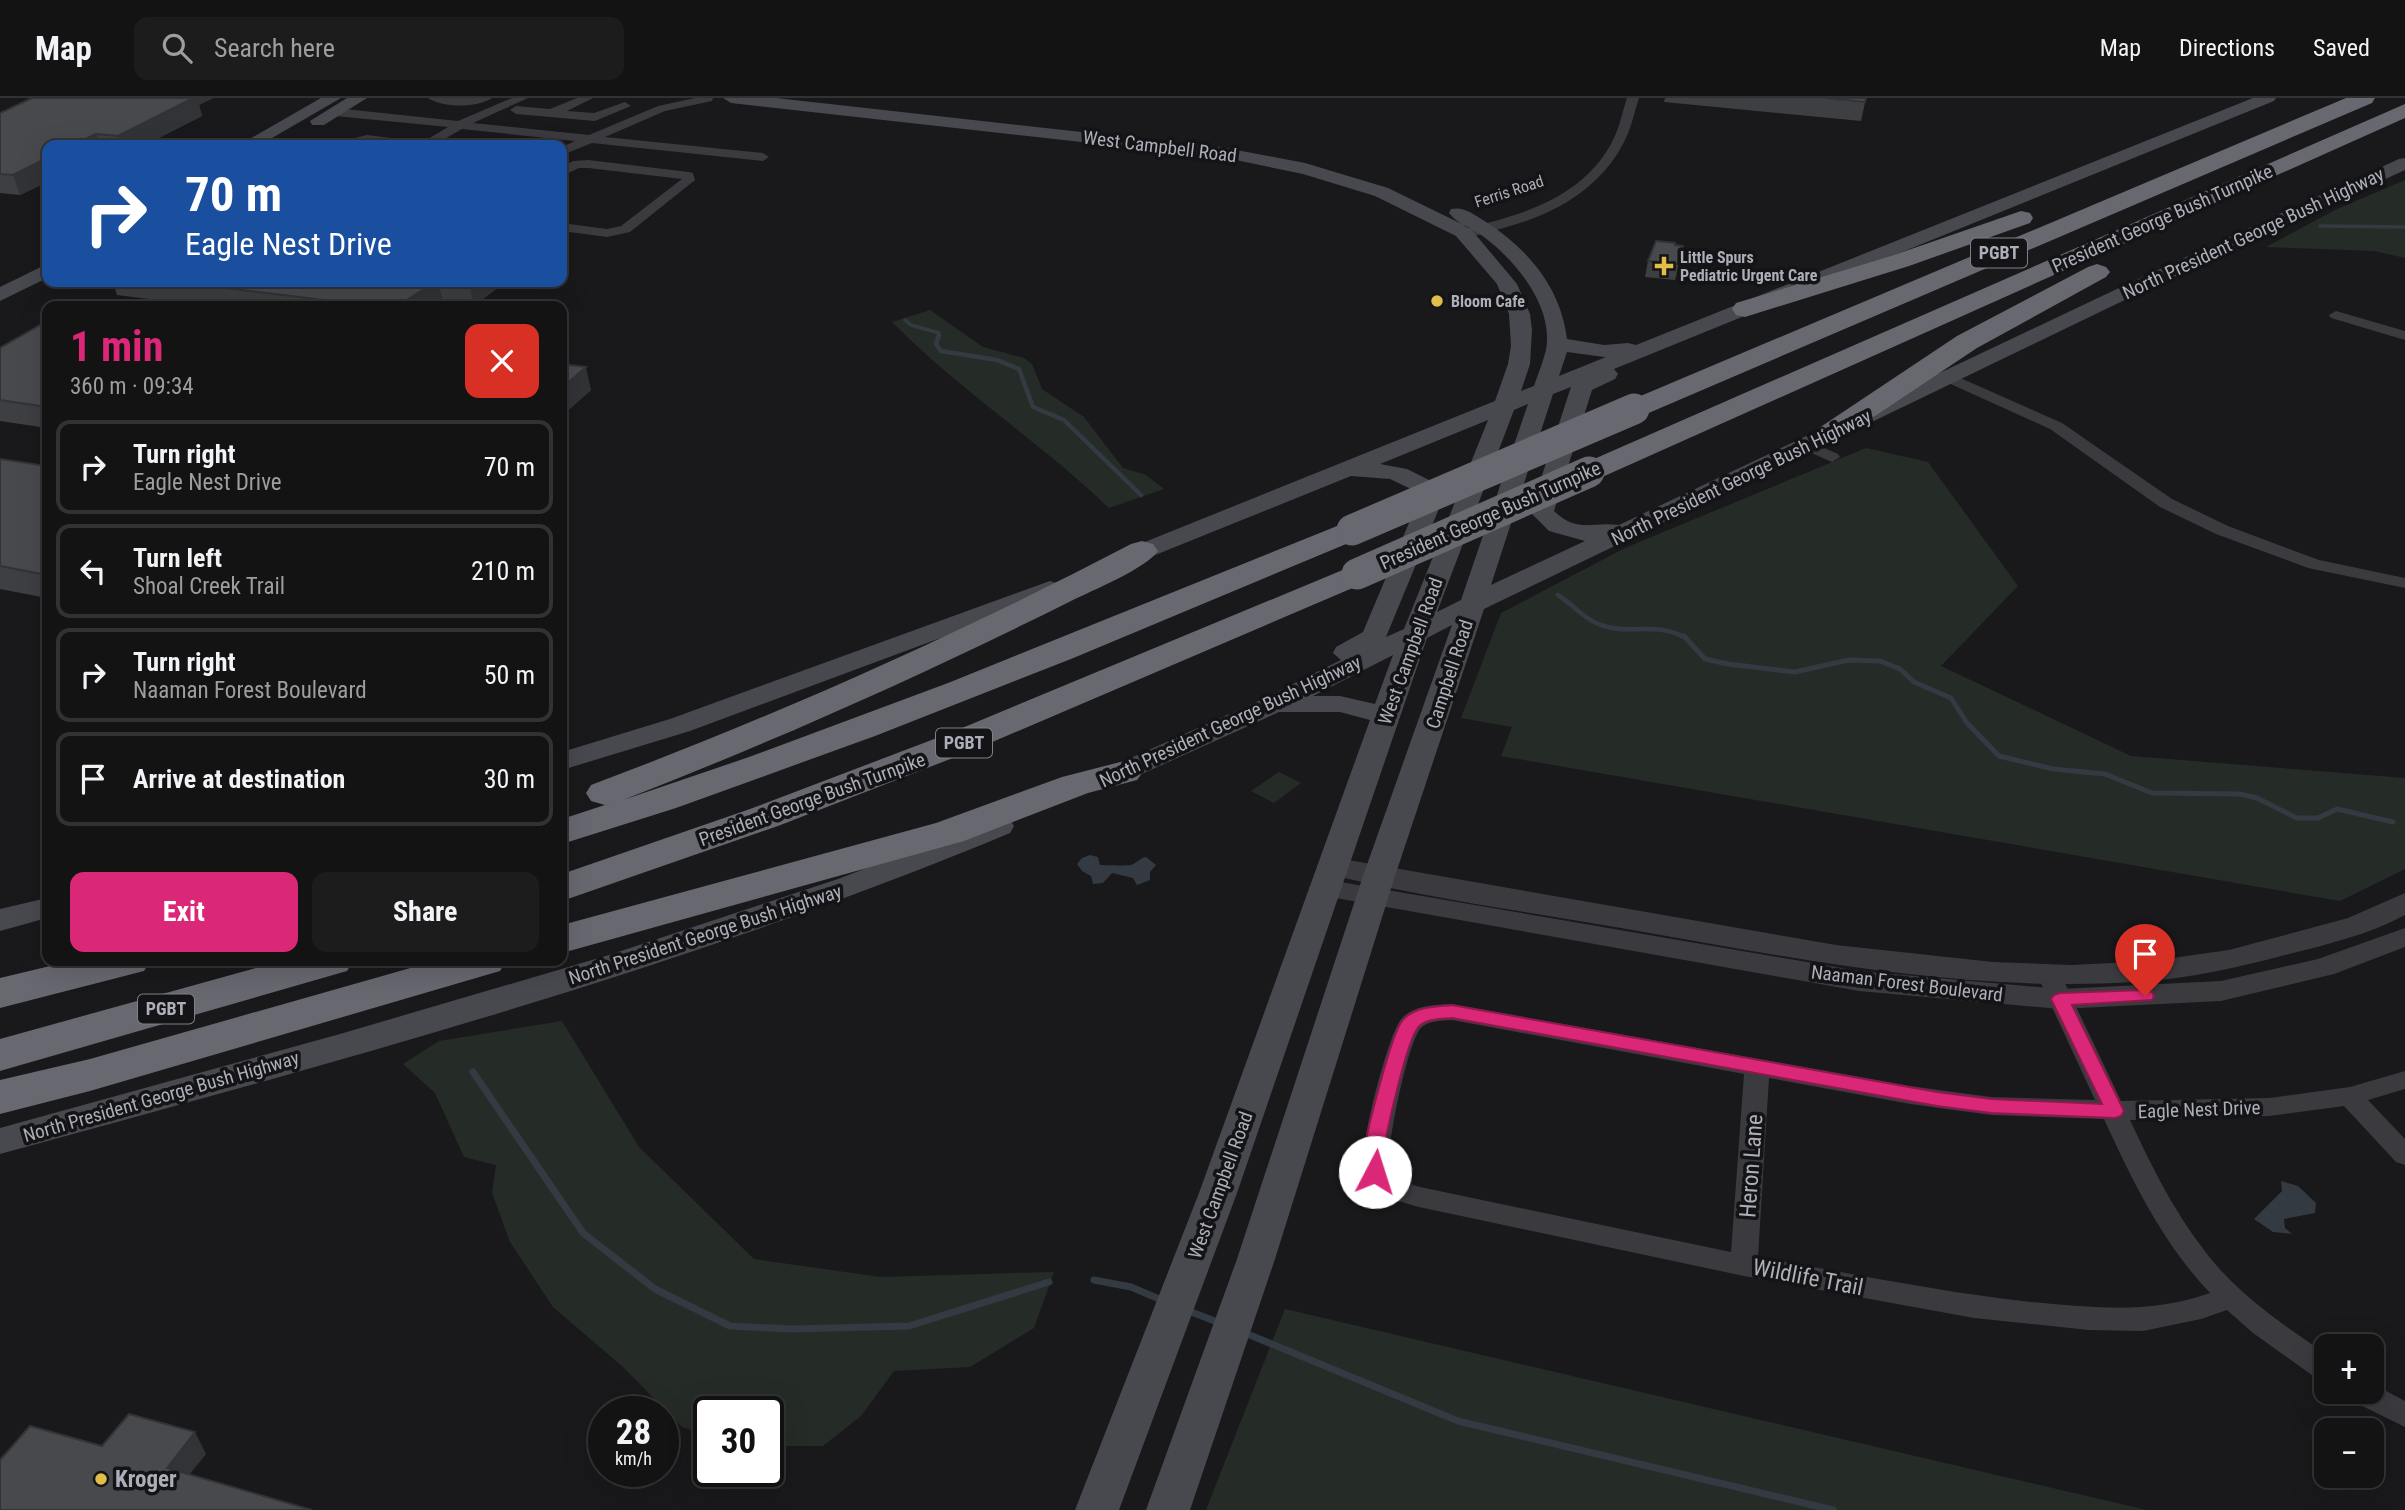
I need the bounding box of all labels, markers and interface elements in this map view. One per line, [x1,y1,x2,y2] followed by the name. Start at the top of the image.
[134,17,624,80] search box
[35,29,92,68] text: Map
[158,29,196,67] icon: search
[214,33,335,63] text: Search here
[2100,34,2141,62] text: Map
[2179,34,2275,62] text: Directions
[2313,34,2370,62] text: Saved
[1082,126,1238,167] street label: West Campbell Road
[2048,159,2276,278] street label: President George Bush Turnpike
[2119,163,2388,304] street label: North President George Bush Highway
[185,166,282,223] text: 70 m
[70,168,161,259] icon: right
[1472,171,1546,212] street label: Ferris Road
[185,225,392,263] text: Eagle Nest Drive
[1971,238,2027,268] road number: PGBT
[1680,248,1818,285] place label: Little Spurs Pediatric Urgent Care
[1654,256,1674,276] marker: Little Spurs Pediatric Urgent Care
[1451,292,1525,311] place label: Bloom Cafe
[1429,293,1445,309] marker: Bloom Cafe
[70,322,163,371] text: 1 min
[465,324,539,398] button: close
[70,373,194,400] text: 360 m · 09:34
[1608,404,1875,550] street label: North President George Bush Highway
[133,439,235,469] text: Turn right
[74,448,112,486] icon: right
[484,452,535,482] text: 70 m
[1376,456,1604,575] street label: President George Bush Turnpike
[133,469,282,496] text: Eagle Nest Drive
[133,543,222,573] text: Turn left
[74,552,112,590] icon: left
[471,556,535,586] text: 210 m
[133,573,285,600] text: Shoal Creek Trail
[1373,575,1448,728] street label: West Campbell Road
[1421,617,1478,731] street label: Campbell Road
[133,647,235,677] text: Turn right
[1096,651,1365,792] street label: North President George Bush Highway
[74,656,112,694] icon: right
[484,660,535,690] text: 50 m
[133,677,367,704] text: Naaman Forest Boulevard
[936,728,992,758] road number: PGBT
[696,748,929,851] street label: President George Bush Turnpike
[74,760,112,798] icon: arrive
[133,764,345,794] text: Arrive at destination
[484,764,535,794] text: 30 m
[70,872,298,952] button: Exit
[312,872,539,952] button: Share
[566,879,845,990] street label: North President George Bush Highway
[2115,924,2175,996] pin
[2126,935,2164,973] icon: arrive
[1810,960,2004,1007] street label: Naaman Forest Boulevard
[138,994,194,1024] road number: PGBT
[21,1046,302,1147] street label: North President George Bush Highway
[2137,1096,2261,1123] street label: Eagle Nest Drive
[1183,1109,1258,1262] street label: West Campbell Road
[1734,1113,1769,1219] street label: Heron Lane
[1338,1135,1412,1209] position arrow
[1750,1254,1865,1301] street label: Wildlife Trail
[2314,1334,2384,1488] map controls
[2314,1334,2384,1404] button: +
[693,1396,784,1487] speed limit sign: 30
[616,1412,651,1453] text: 28
[2314,1418,2384,1488] button: −
[615,1448,652,1469] text: km/h
[115,1466,177,1493] place label: Kroger
[93,1471,109,1487] marker: Kroger

